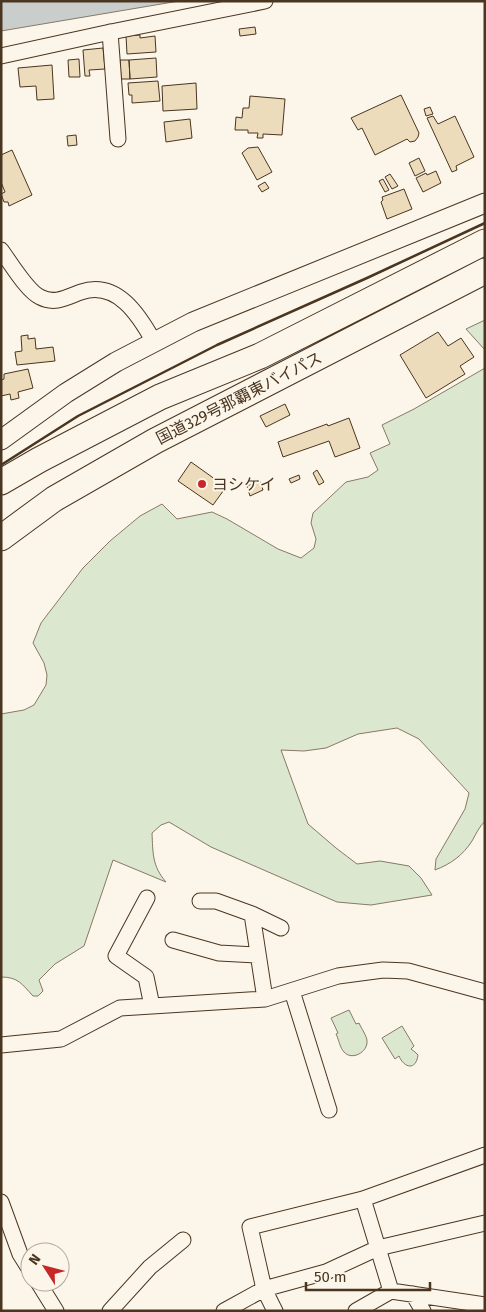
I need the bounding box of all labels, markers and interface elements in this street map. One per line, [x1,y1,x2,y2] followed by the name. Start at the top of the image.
[153,348,325,448] street label: 国道329号那覇東バイパス
[212,475,276,494] place label: ヨシケイ
[196,478,208,490] marker: ヨシケイ
[20,1242,70,1292] north arrow
[25,1251,44,1268] text: N
[306,1260,430,1292] scale bar
[314,1268,347,1286] text: 50 m

